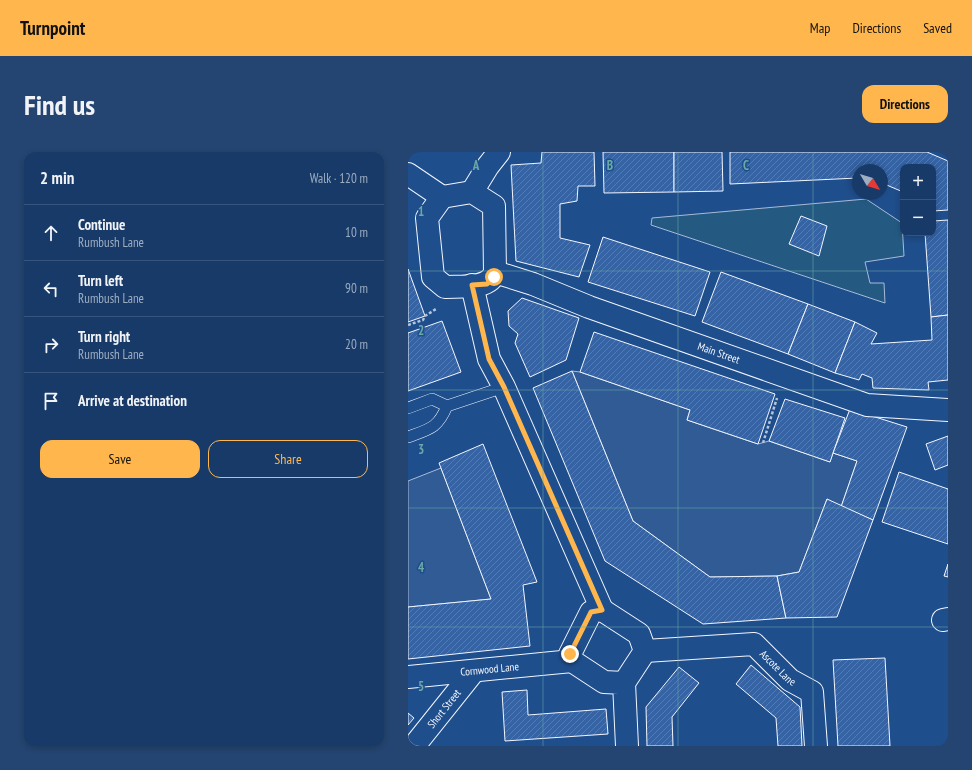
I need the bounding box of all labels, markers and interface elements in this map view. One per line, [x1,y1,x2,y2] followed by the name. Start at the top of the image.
[20,16,85,40] text: Turnpoint
[810,19,830,37] text: Map
[852,19,901,37] text: Directions
[923,19,952,37] text: Saved
[862,85,948,123] button: Directions
[24,86,95,123] text: Find us
[472,157,480,174] text: A
[607,157,613,174] text: B
[743,157,749,174] text: C
[852,164,888,200] north arrow
[900,164,936,236] map controls
[900,164,936,200] button: +
[40,167,74,189] text: 2 min
[310,170,368,187] text: Walk · 120 m
[900,200,936,236] button: −
[418,203,424,220] text: 1
[78,215,125,234] text: Continue
[40,222,62,244] icon: ahead
[345,224,368,241] text: 10 m
[78,234,144,251] text: Rumbush Lane
[485,268,503,286] route start
[78,271,123,290] text: Turn left
[40,278,62,300] icon: left
[345,280,368,297] text: 90 m
[78,290,144,307] text: Rumbush Lane
[418,322,424,339] text: 2
[78,327,130,346] text: Turn right
[40,334,62,356] icon: right
[345,336,368,353] text: 20 m
[696,339,742,367] street label: Main Street
[78,346,144,363] text: Rumbush Lane
[40,390,62,412] icon: arrive
[78,391,187,410] text: Arrive at destination
[40,440,200,478] button: Save
[208,440,368,478] button: Share
[418,441,424,458] text: 3
[418,559,425,576] text: 4
[561,645,579,663] route end
[757,647,799,689] street label: Ascote Lane
[460,659,520,679] street label: Cornwood Lane
[418,678,424,695] text: 5
[424,686,464,731] street label: Short Street

